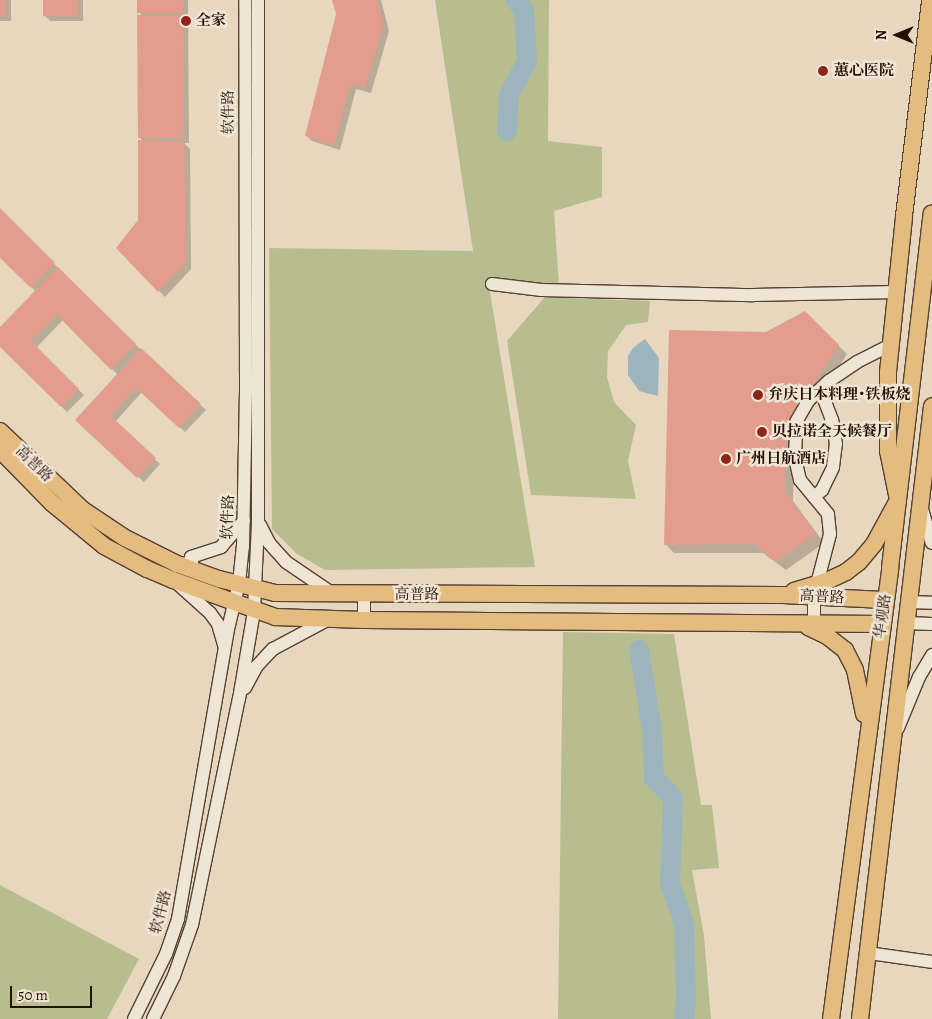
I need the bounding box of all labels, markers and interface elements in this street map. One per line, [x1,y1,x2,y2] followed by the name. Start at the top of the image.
[872,10,922,60] north arrow
[196,12,226,30] place label: 全家
[180,15,192,27] marker: 全家
[872,30,891,40] text: N
[834,62,894,80] place label: 蕙心医院
[816,64,830,78] marker: 蕙心医院
[220,90,238,134] street label: 软件路
[768,386,910,404] place label: 弁庆日本料理･铁板烧
[752,389,764,401] marker: 弁庆日本料理･铁板烧
[772,423,892,441] place label: 贝拉诺全天候餐厅
[756,426,768,438] marker: 贝拉诺全天候餐厅
[12,442,56,486] street label: 高普路
[736,450,826,468] place label: 广州日航酒店
[720,453,732,465] marker: 广州日航酒店
[218,494,238,540] street label: 软件路
[395,586,439,604] street label: 高普路
[799,587,845,607] street label: 高普路
[871,592,895,640] street label: 华观路
[146,888,176,936] street label: 软件路
[12,976,95,1008] scale bar
[18,985,48,1005] text: 50 m

